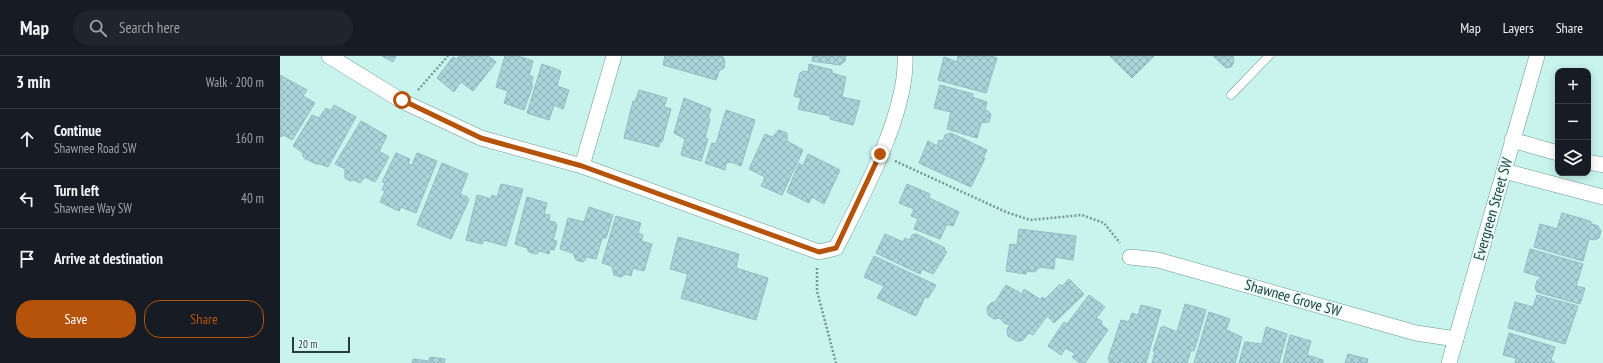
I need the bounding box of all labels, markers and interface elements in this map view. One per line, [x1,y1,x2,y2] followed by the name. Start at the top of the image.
[73,10,353,46] search box
[20,16,49,40] text: Map
[87,17,109,39] icon: search
[119,18,180,37] text: Search here
[1460,19,1481,37] text: Map
[1503,19,1534,37] text: Layers
[1556,19,1583,37] text: Share
[1555,68,1591,176] map controls
[1555,68,1591,104] button: +
[16,71,50,93] text: 3 min
[206,74,264,91] text: Walk · 200 m
[393,91,411,109] route start
[1555,104,1591,140] button: −
[54,121,101,140] text: Continue
[16,128,38,150] icon: ahead
[235,130,264,147] text: 160 m
[54,140,137,157] text: Shawnee Road SW
[1555,140,1591,176] button: layers
[871,145,889,163] route end
[1469,155,1516,262] street label: Evergreen Street SW
[54,181,99,200] text: Turn left
[16,188,38,210] icon: left
[241,190,264,207] text: 40 m
[54,200,132,217] text: Shawnee Way SW
[16,248,38,270] icon: arrive
[54,249,163,268] text: Arrive at destination
[1243,275,1344,320] street label: Shawnee Grove SW
[16,300,136,338] button: Save
[144,300,264,338] button: Share
[292,335,350,354] scale bar
[298,337,317,351] text: 20 m

